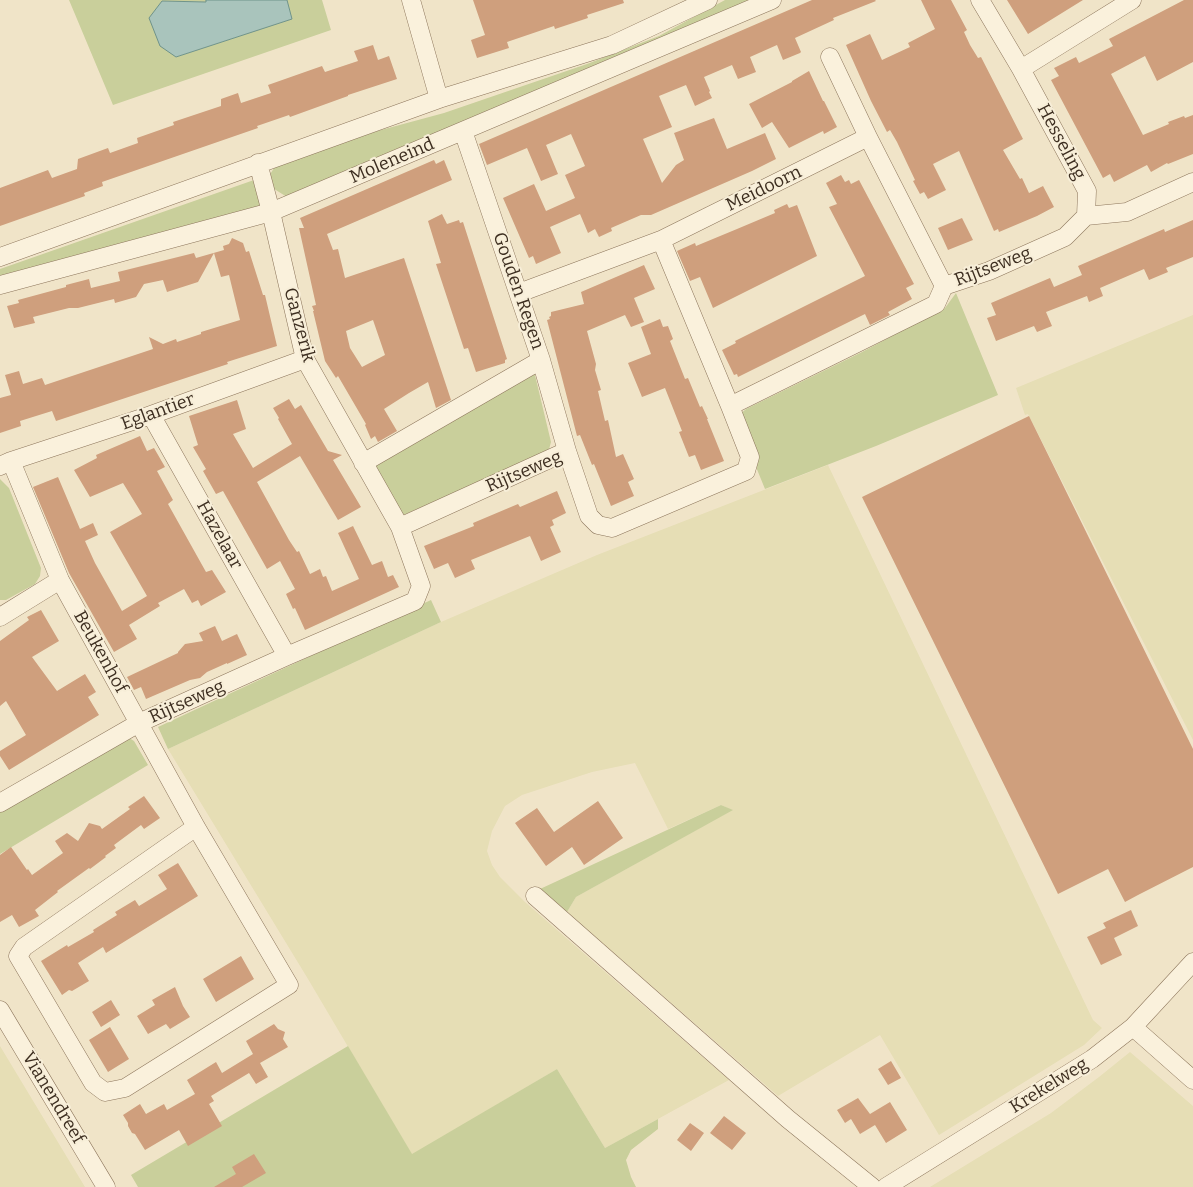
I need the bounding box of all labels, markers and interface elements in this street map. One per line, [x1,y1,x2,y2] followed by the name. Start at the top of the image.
[1032,100,1090,184] street label: Hesseling
[346,134,438,188] street label: Moleneind
[723,161,805,217] street label: Meidoorn
[488,230,548,352] street label: Gouden Regen
[952,243,1034,291] street label: Rijtseweg
[279,285,319,365] street label: Ganzerik
[118,389,198,435] street label: Eglantier
[483,446,565,498] street label: Rijtseweg
[191,497,247,573] street label: Hazelaar
[68,607,132,697] street label: Beukenhof
[146,676,228,728] street label: Rijtseweg
[17,1048,89,1148] street label: Vianendreef
[1006,1054,1092,1118] street label: Krekelweg

